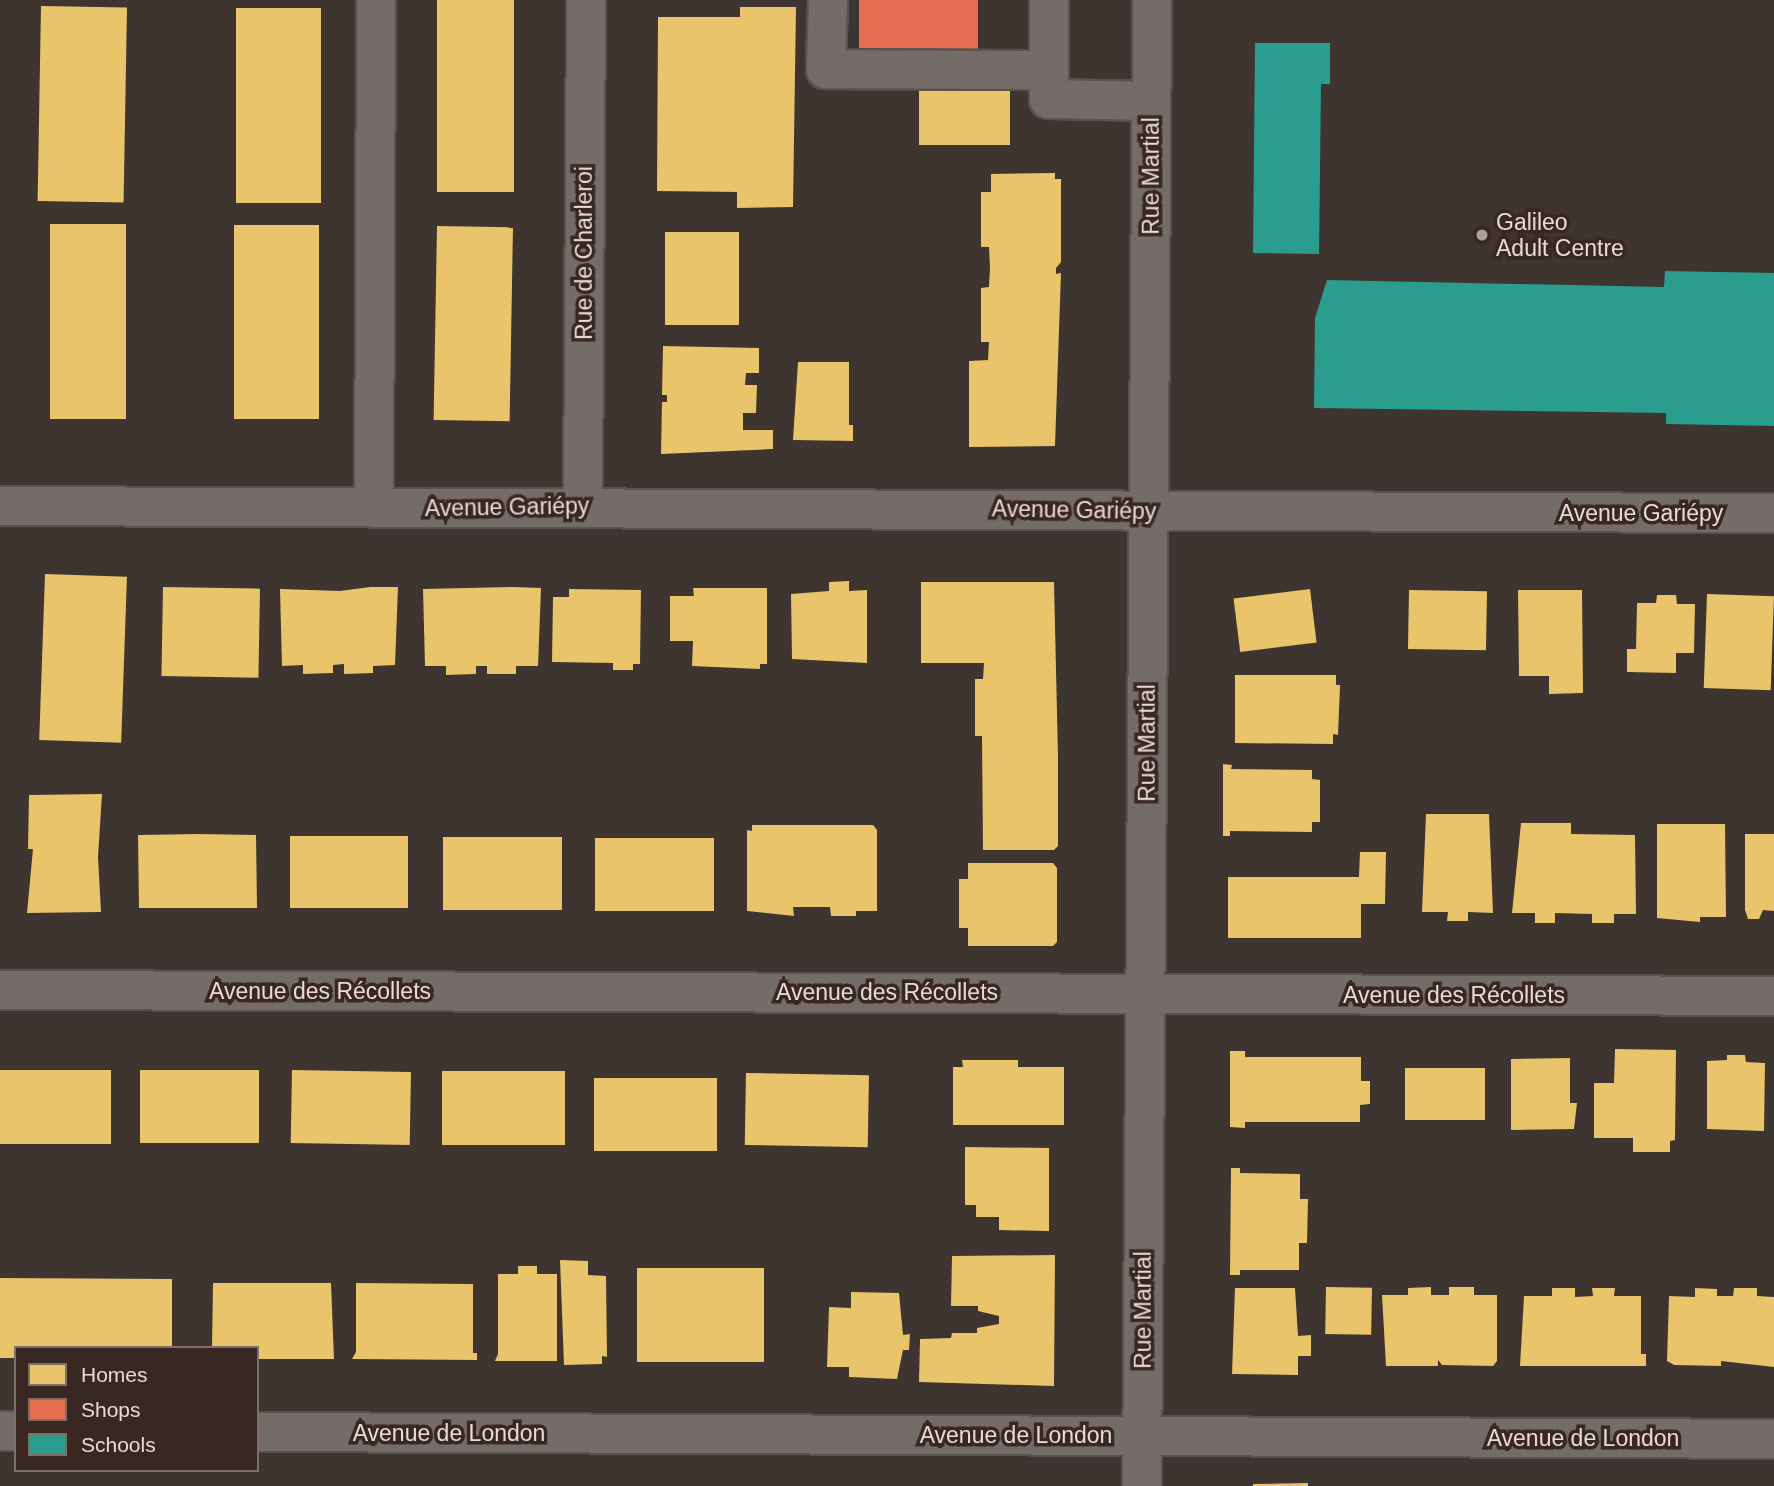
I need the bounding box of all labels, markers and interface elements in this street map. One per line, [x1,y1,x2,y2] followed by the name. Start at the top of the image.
[1137,117,1165,235] street label: Rue Martial
[570,166,598,340] street label: Rue de Charleroi
[1496,208,1624,262] place label: Galileo Adult Centre
[1474,227,1490,243] marker: Galileo Adult Centre
[425,492,589,522] street label: Avenue Gariépy
[992,495,1156,525] street label: Avenue Gariépy
[1559,499,1723,527] street label: Avenue Gariépy
[1133,684,1161,802] street label: Rue Martial
[209,977,431,1005] street label: Avenue des Récollets
[776,978,998,1006] street label: Avenue des Récollets
[1343,981,1565,1009] street label: Avenue des Récollets
[1129,1251,1157,1369] street label: Rue Martial
[14,1346,259,1472] legend
[81,1363,148,1386] text: Homes
[81,1398,141,1421] text: Shops
[353,1419,545,1447] street label: Avenue de London
[920,1421,1112,1449] street label: Avenue de London
[1487,1424,1679,1452] street label: Avenue de London
[81,1433,156,1456] text: Schools

